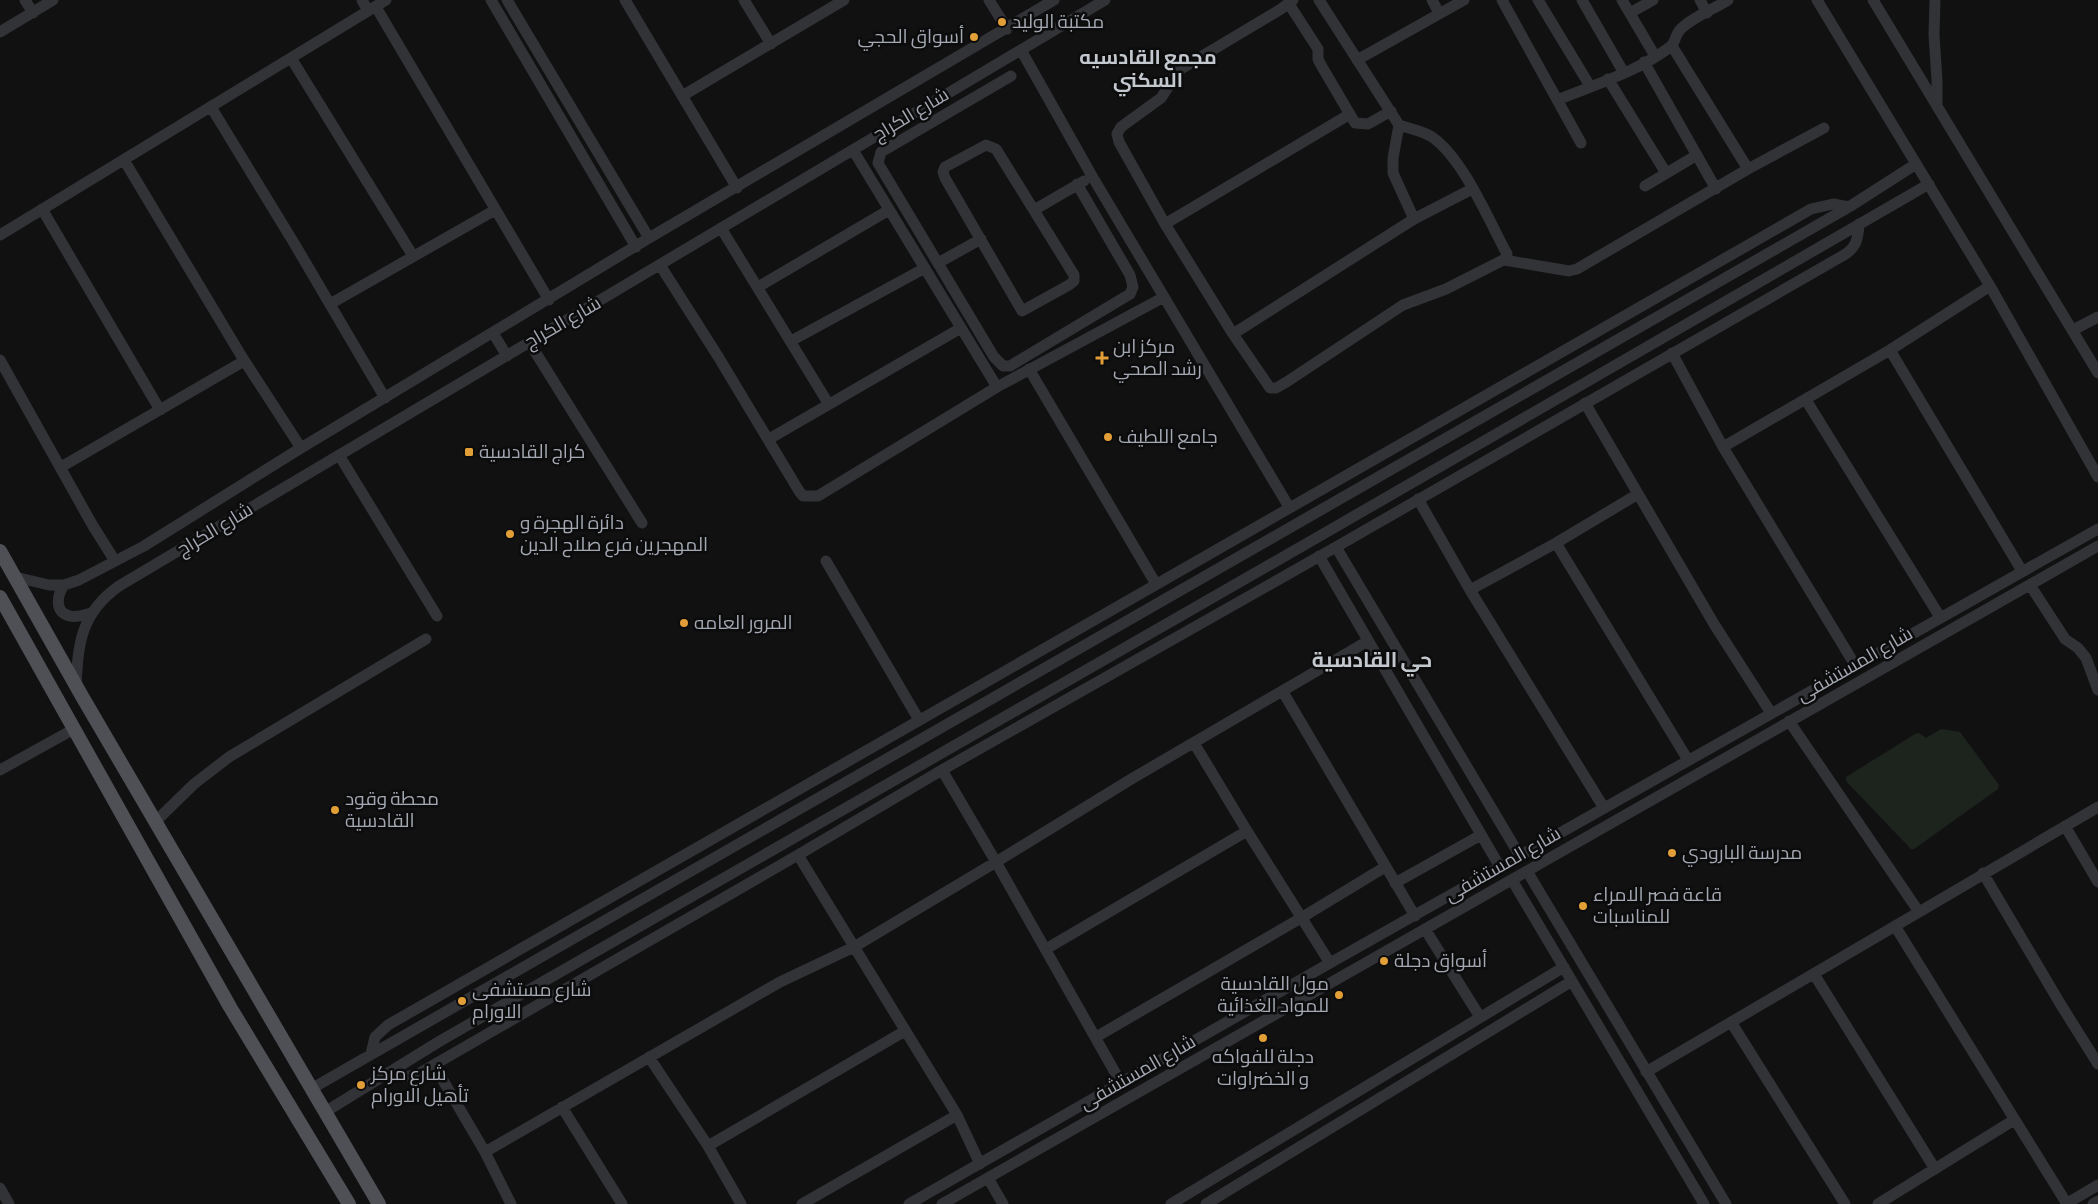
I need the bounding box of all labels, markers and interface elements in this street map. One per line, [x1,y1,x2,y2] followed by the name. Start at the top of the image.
[1012,13,1104,33] place label: مكتبة الوليد
[996,16,1008,28] marker: مكتبة الوليد
[858,25,964,51] place label: أسواق الحجي
[968,31,980,43] marker: أسواق الحجي
[1079,48,1217,97] district label: مجمع القادسيه السكني
[869,84,954,148] street label: شارع الكراج
[521,293,606,355] street label: شارع الكراج
[1113,338,1202,383] place label: مركز ابن رشد الصحي
[1095,351,1109,365] marker: مركز ابن رشد الصحي
[1118,428,1218,450] place label: جامع اللطیف
[1102,431,1114,443] marker: جامع اللطیف
[479,443,585,465] place label: كراج القادسية
[463,446,475,458] marker: كراج القادسية
[173,499,258,563] street label: شارع الكراج
[520,514,708,558] place label: دائرة الهجرة و المهجرين فرع صلاح الدين
[504,528,516,540] marker: دائرة الهجرة و المهجرين فرع صلاح الدين
[694,614,793,634] place label: المرور العامه
[678,617,690,629] marker: المرور العامه
[1793,623,1918,708] street label: شارع المستشفى
[1312,650,1432,677] district label: حي القادسية
[345,790,439,831] place label: محطة وقود القادسية
[329,804,341,816] marker: محطة وقود القادسية
[1441,823,1566,908] street label: شارع المستشفى
[1682,844,1802,867] place label: مدرسة البارودي
[1666,847,1678,859] marker: مدرسة البارودي
[1593,886,1722,927] place label: قاعة فصر الامراء للمناسبات
[1577,900,1589,912] marker: قاعة فصر الامراء للمناسبات
[1394,949,1487,973] place label: أسواق دجلة
[1378,955,1390,967] marker: أسواق دجلة
[1217,975,1329,1017] place label: مول القادسية للمواد الغذائية
[472,980,591,1025] place label: شارع مستشفى الاورام
[1333,989,1345,1001] marker: مول القادسية للمواد الغذائية
[456,995,468,1007] marker: شارع مستشفى الاورام
[1076,1031,1201,1116] street label: شارع المستشفى
[1257,1032,1269,1044] marker: دجلة للفواكه و الخضراوات
[1212,1048,1314,1090] place label: دجلة للفواكه و الخضراوات
[370,1064,469,1109] place label: شارع مركز تأهيل الاورام
[355,1079,367,1091] marker: شارع مركز تأهيل الاورام

